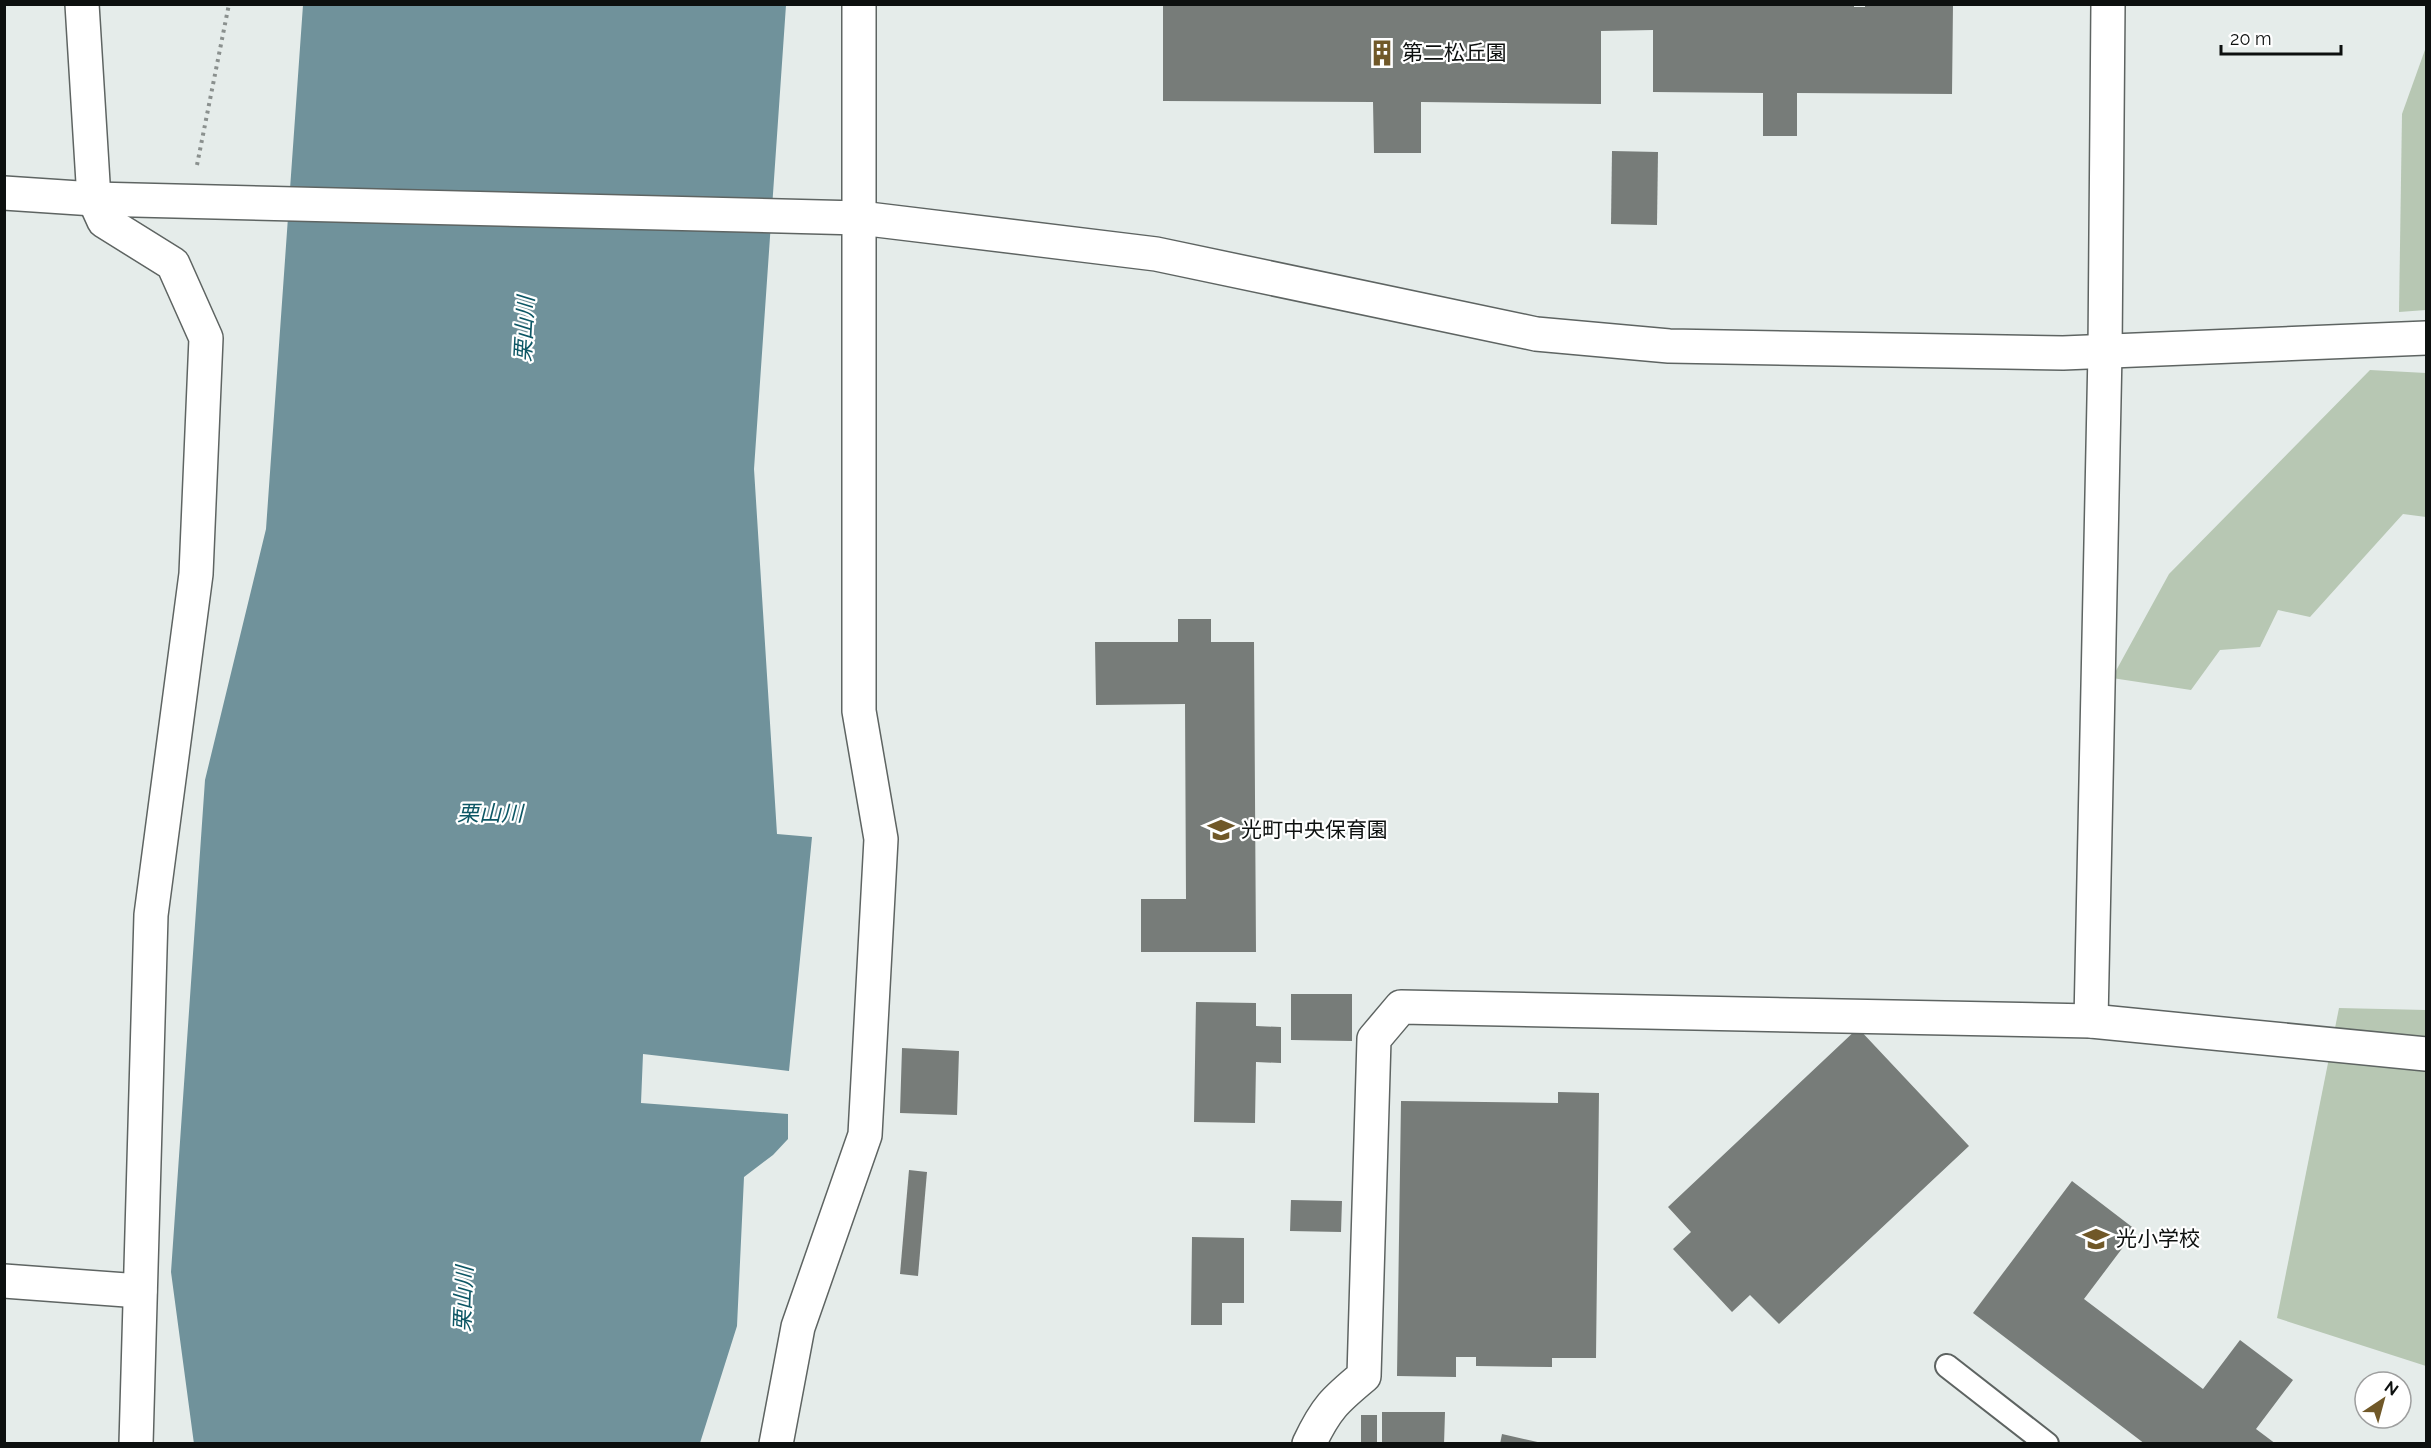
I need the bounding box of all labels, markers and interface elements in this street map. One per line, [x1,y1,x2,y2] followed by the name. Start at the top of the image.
[2221,18,2341,56] scale bar
[2230,28,2272,49] text: 20 m
[1367,38,1397,68] building icon: 第二松丘園
[1402,40,1507,65] place label: 第二松丘園
[509,293,539,363] water label: 栗山川
[457,800,525,826] water label: 栗山川
[1206,815,1236,845] school or university icon: 光町中央保育園
[1241,817,1388,842] place label: 光町中央保育園
[2081,1224,2111,1254] school or university icon: 光小学校
[2116,1226,2200,1251] place label: 光小学校
[449,1264,477,1332] water label: 栗山川
[2353,1370,2413,1430] north arrow
[2381,1377,2402,1400] text: N

